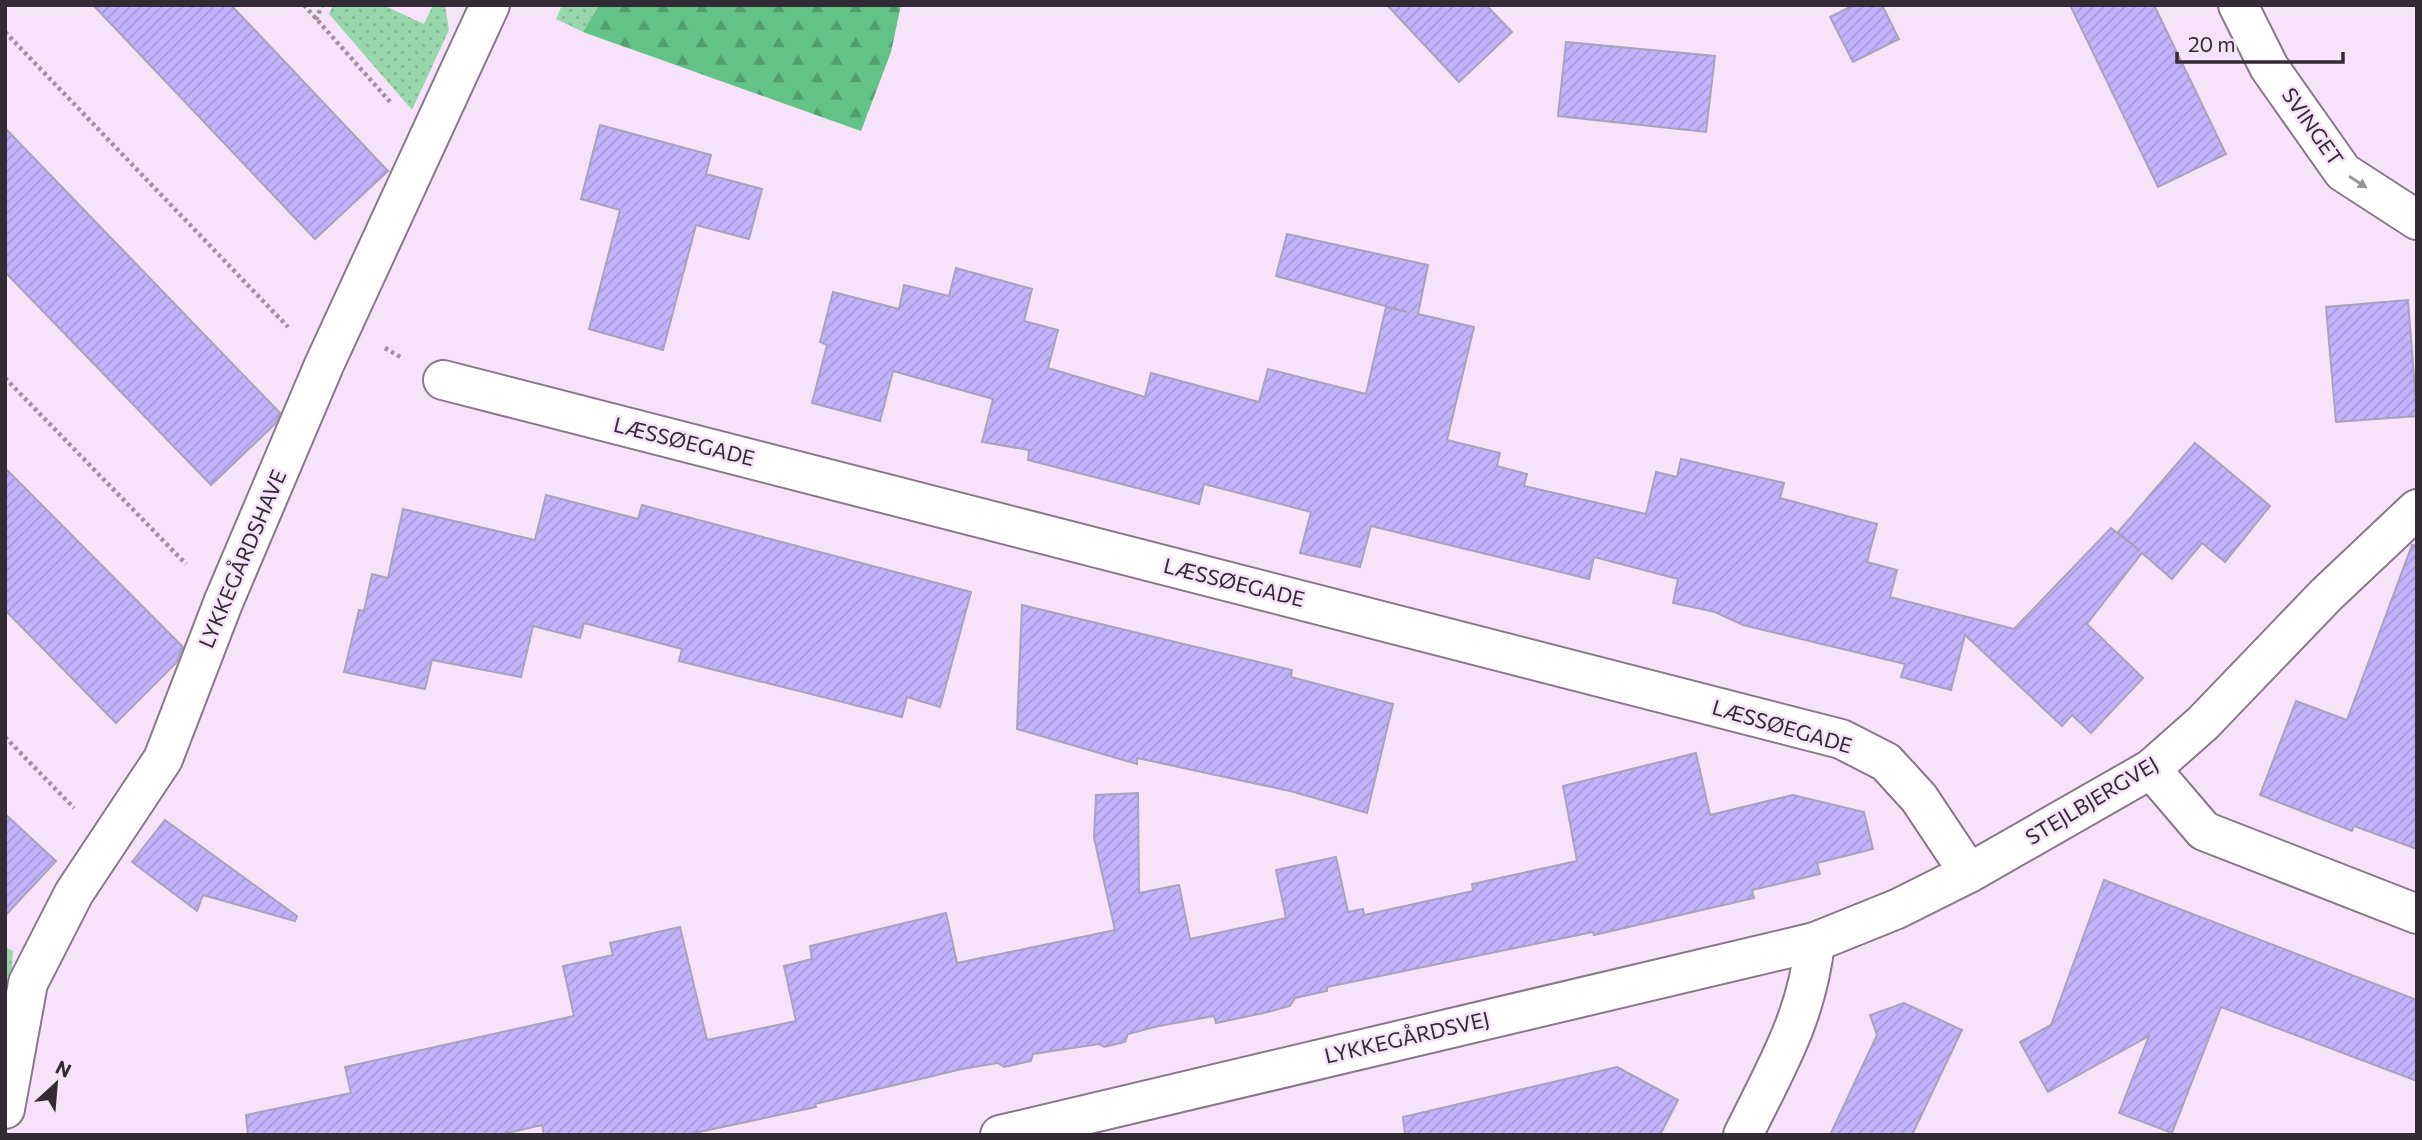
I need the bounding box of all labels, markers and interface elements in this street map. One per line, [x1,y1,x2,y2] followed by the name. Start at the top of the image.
[2177,21,2343,65] scale bar
[2188,31,2236,56] text: 20 m
[2277,82,2349,170] street label: SVINGET
[2348,175,2368,188] one-way arrow
[611,411,757,470] street label: LÆSSØEGADE
[193,465,291,651] street label: LYKKEGÅRDSHAVE
[1161,552,1307,611] street label: LÆSSØEGADE
[1710,694,1855,757] street label: LÆSSØEGADE
[2020,750,2162,849] street label: STEJLBJERGVEJ
[1322,1005,1491,1068] street label: LYKKEGÅRDSVEJ
[21,1049,91,1119] north arrow
[52,1055,75,1082] text: N

